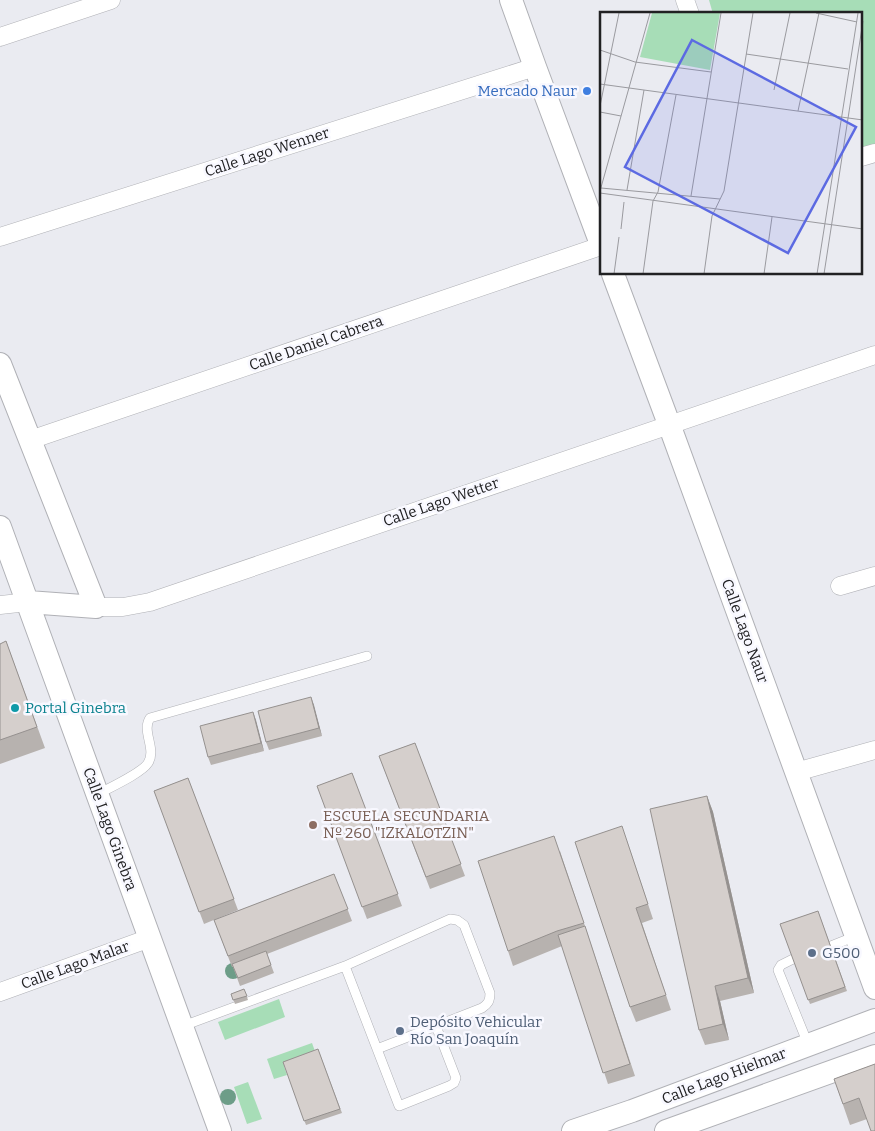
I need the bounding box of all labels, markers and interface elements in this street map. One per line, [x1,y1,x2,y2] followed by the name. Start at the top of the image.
[600,12,862,275] inset map
[477,82,577,100] place label: Mercado Naur
[581,85,593,97] marker: Mercado Naur
[202,123,332,181] street label: Calle Lago Wenner
[247,312,385,374] street label: Calle Daniel Cabrera
[381,474,502,530] street label: Calle Lago Wetter
[718,577,772,686] street label: Calle Lago Naur
[25,699,126,717] place label: Portal Ginebra
[9,702,21,714] marker: Portal Ginebra
[79,765,141,893] street label: Calle Lago Ginebra
[323,807,490,842] place label: ESCUELA SECUNDARIA Nº 260 "IZKALOTZIN"
[307,819,319,831] marker: ESCUELA SECUNDARIA Nº 260 "IZKALOTZIN"
[18,937,132,993] street label: Calle Lago Malar
[822,944,860,962] place label: G500
[806,947,818,959] marker: G500
[410,1013,542,1048] place label: Depósito Vehicular Río San Joaquín
[394,1025,406,1037] marker: Depósito Vehicular Río San Joaquín
[659,1044,789,1108] street label: Calle Lago Hielmar

